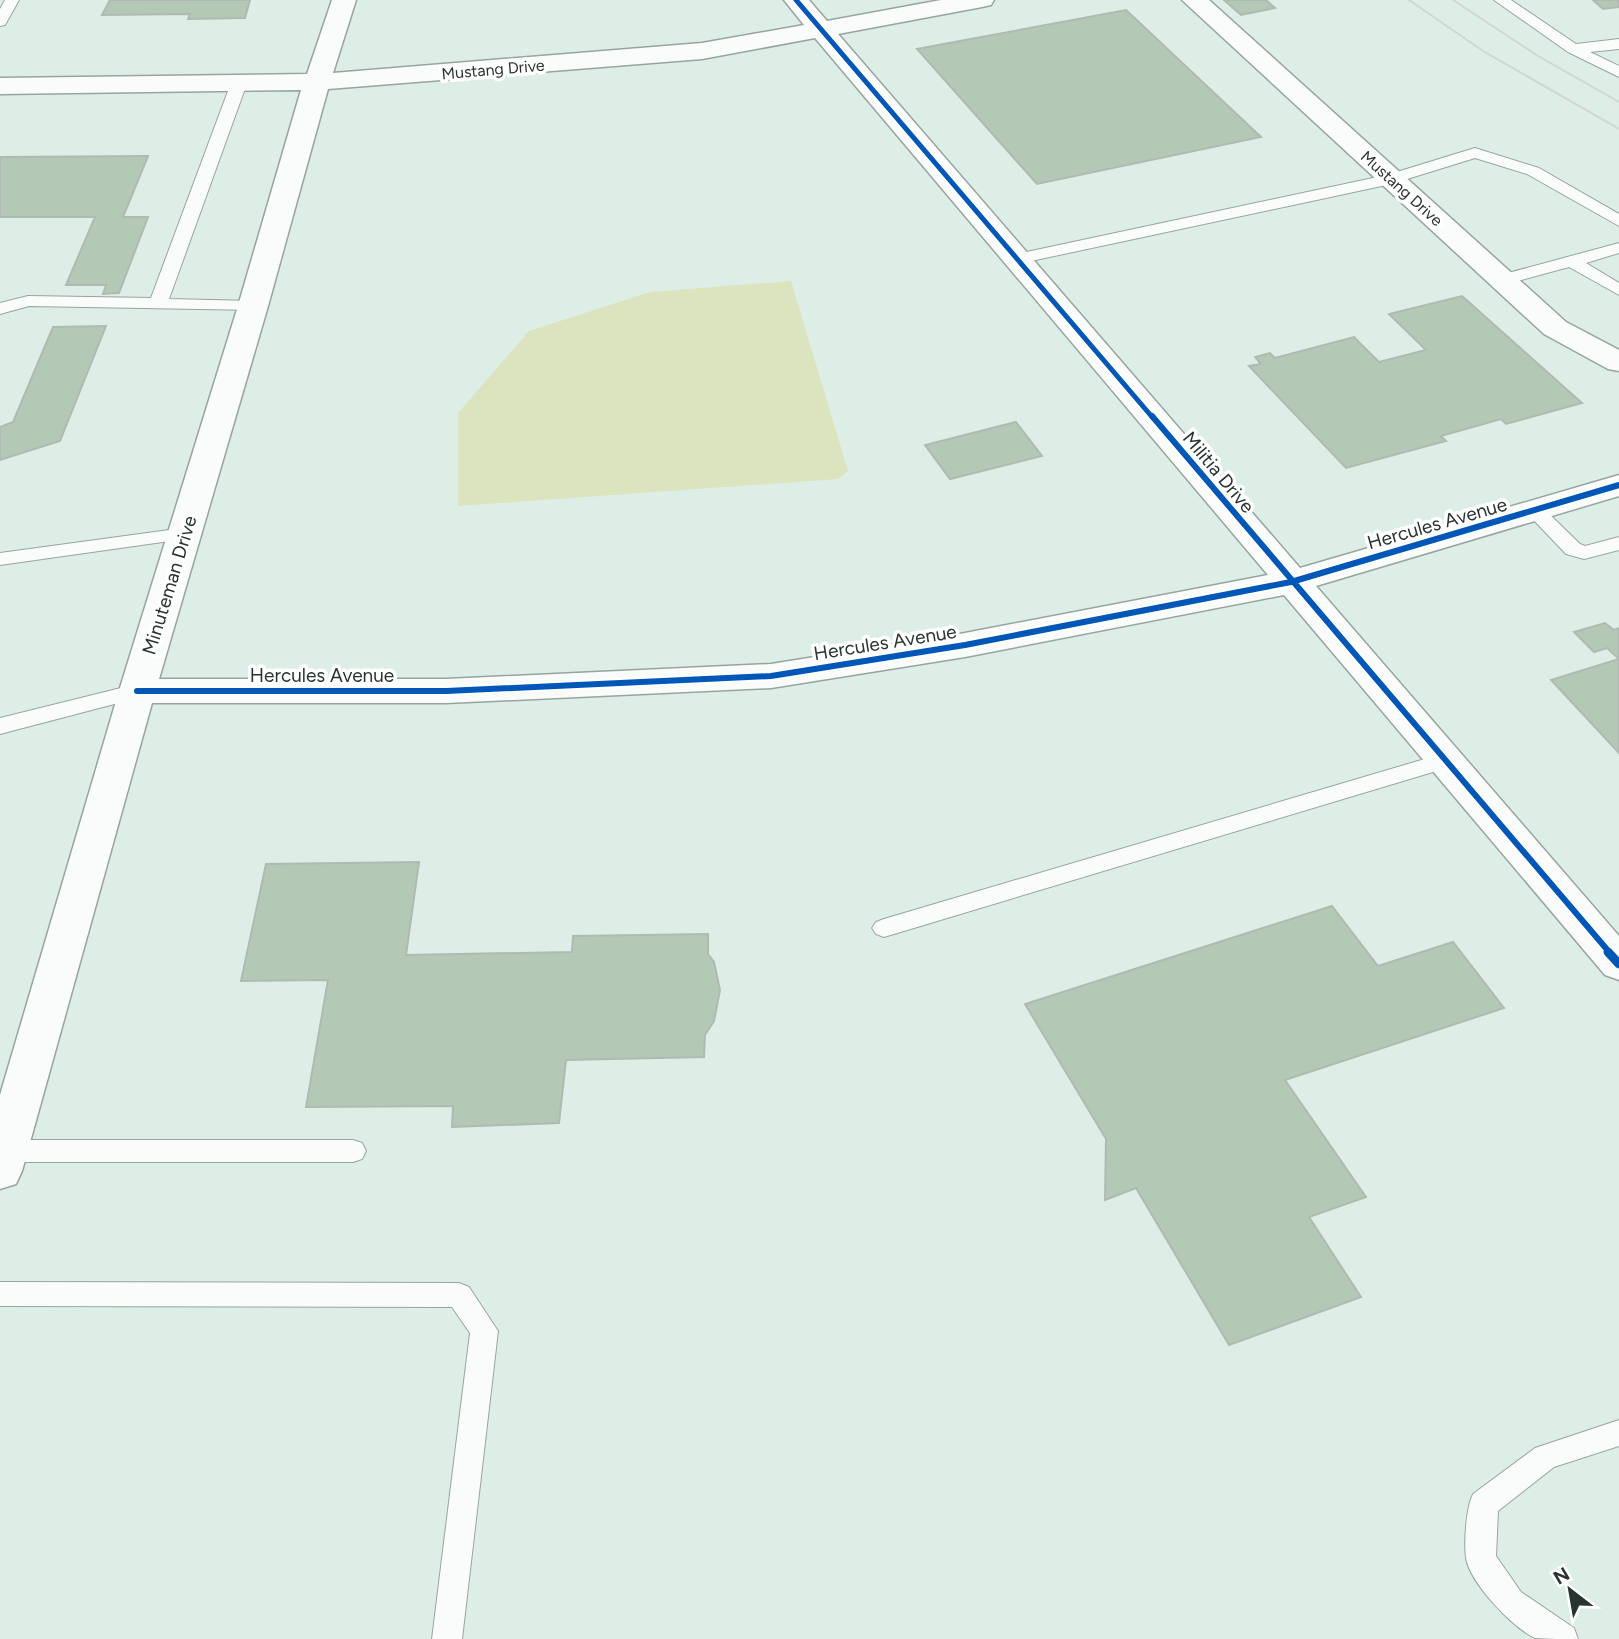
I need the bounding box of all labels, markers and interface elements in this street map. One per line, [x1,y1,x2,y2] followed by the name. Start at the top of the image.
[441,56,546,83] street label: Mustang Drive
[1357,147,1447,230] street label: Mustang Drive
[1178,427,1259,518] street label: Militia Drive
[1365,493,1510,554] street label: Hercules Avenue
[137,513,202,658] street label: Minuteman Drive
[812,620,958,665] street label: Hercules Avenue
[250,664,394,687] street label: Hercules Avenue
[1535,1555,1605,1625] north arrow
[1549,1562,1574,1589] text: N

